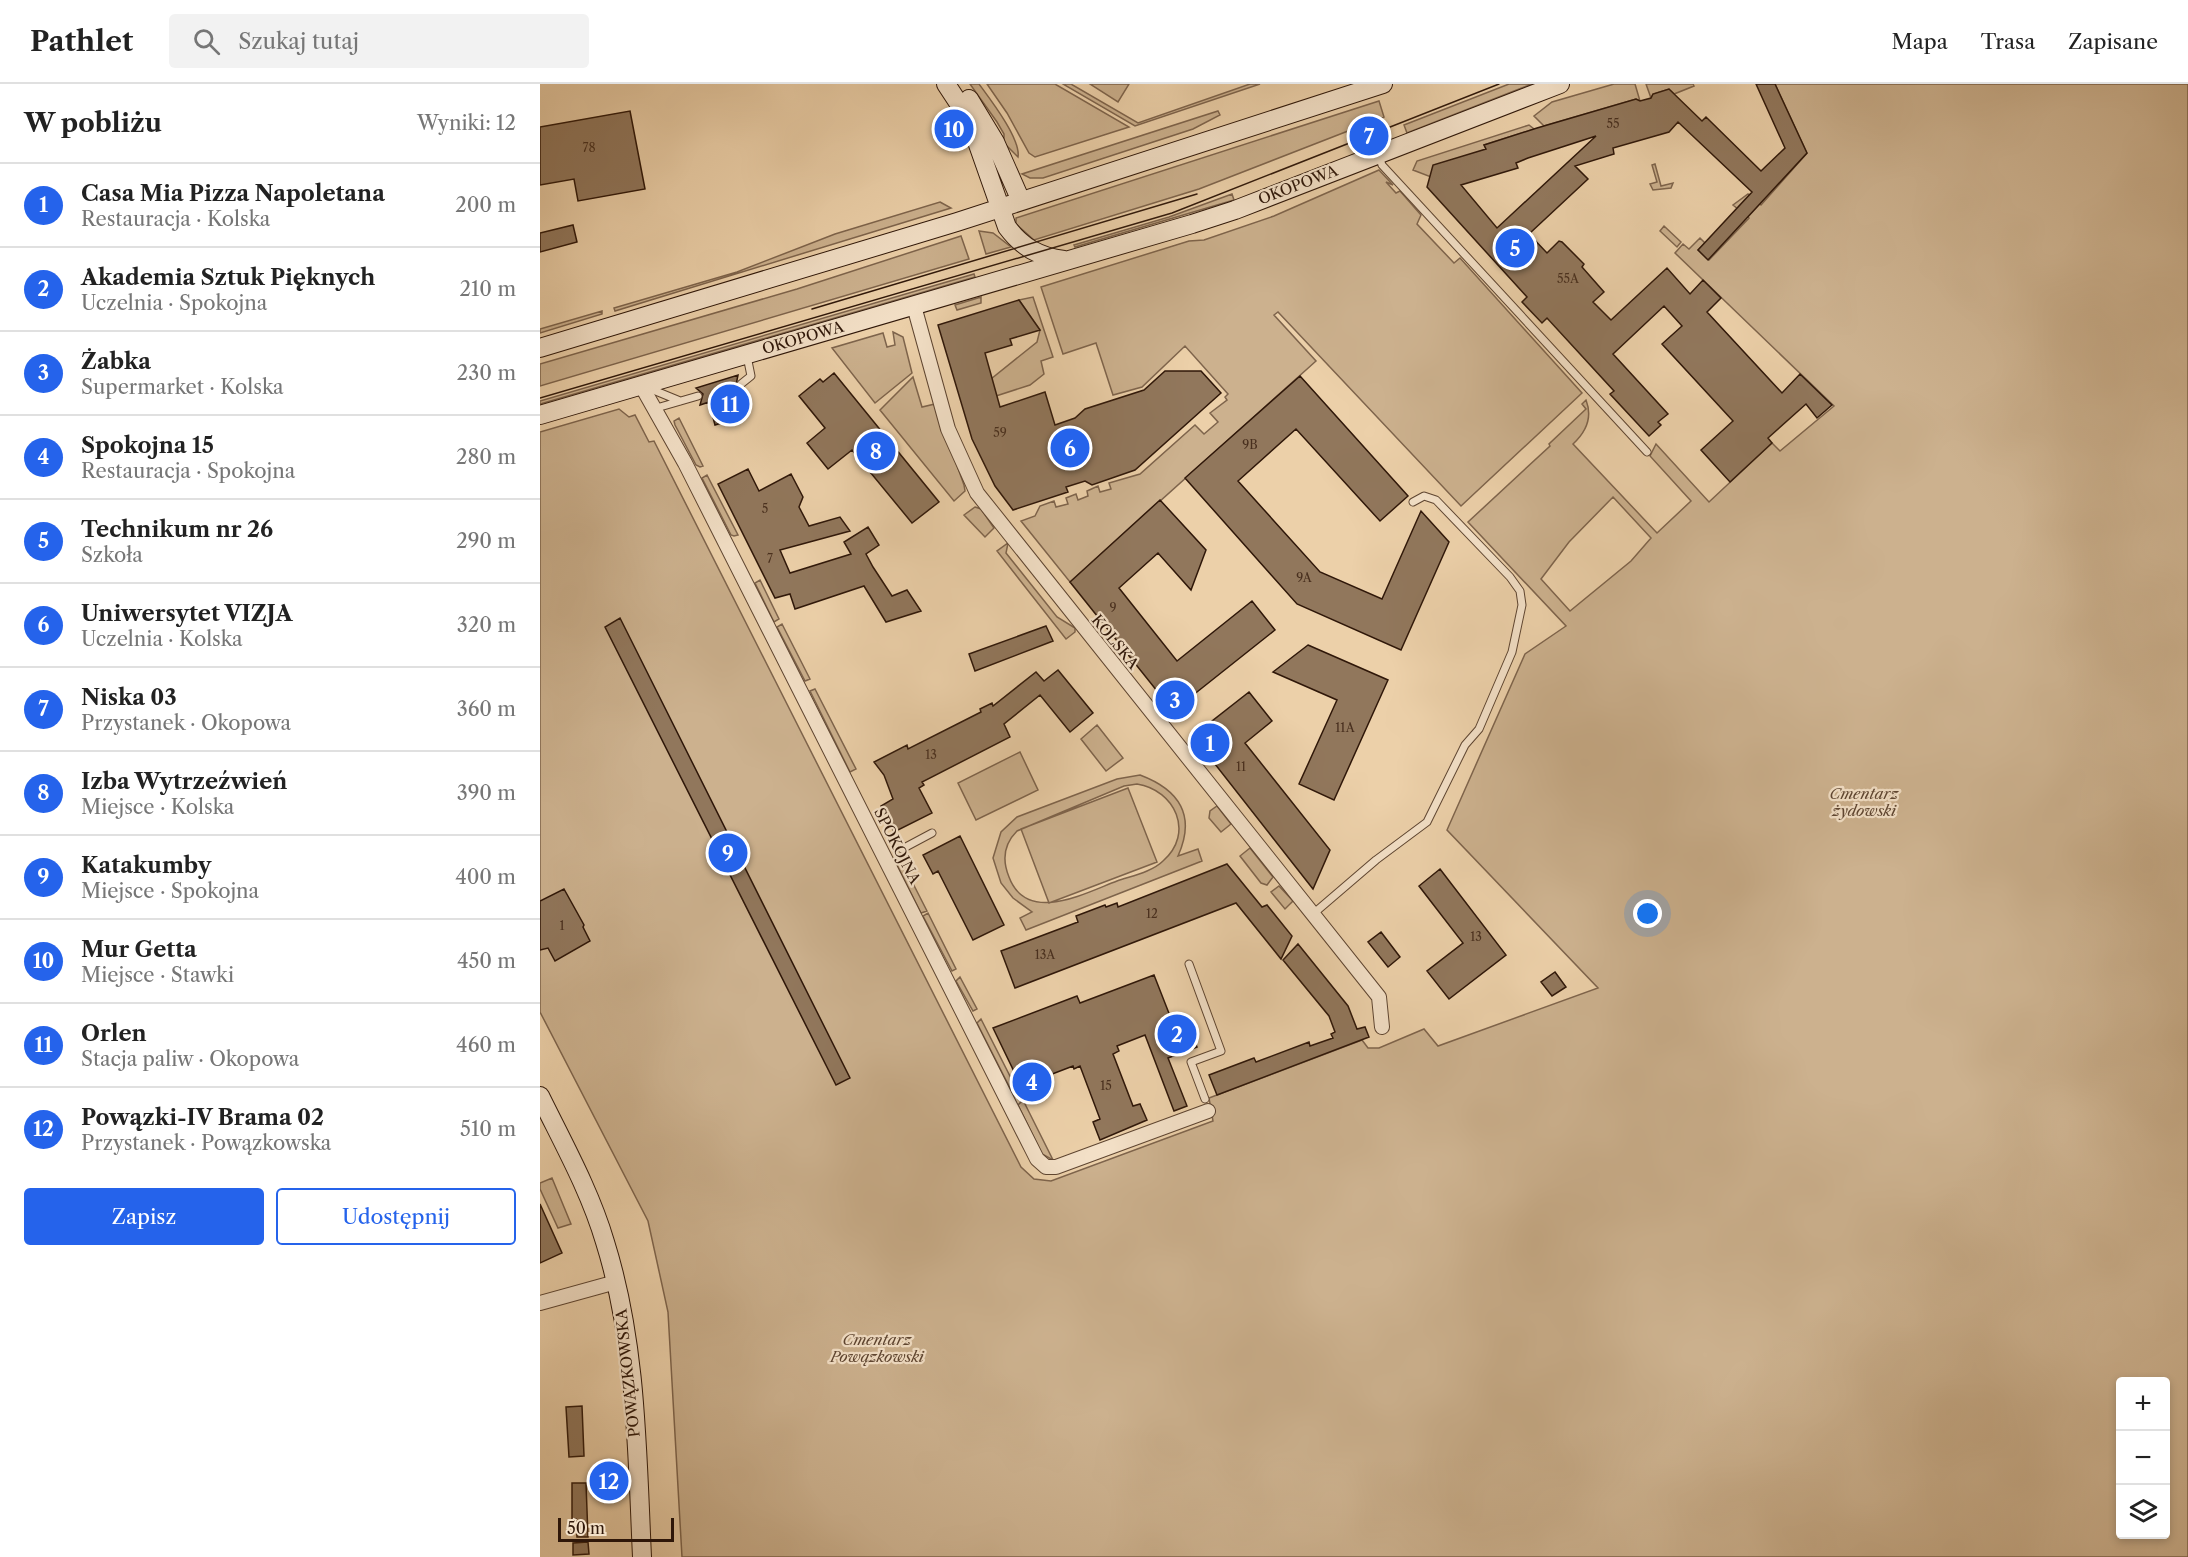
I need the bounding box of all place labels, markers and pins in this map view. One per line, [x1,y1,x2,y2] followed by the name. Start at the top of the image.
[934,106,974,152] pin: 10
[1350,113,1388,158] pin: 7
[1496,226,1534,270] pin: 5
[710,382,750,426] pin: 11
[1050,426,1090,470] pin: 6
[856,428,896,473] pin: 8
[1156,678,1194,722] pin: 3
[1190,720,1230,766] pin: 1
[708,830,747,876] pin: 9
[1158,1012,1196,1056] pin: 2
[1012,1060,1052,1104] pin: 4
[590,1458,628,1504] pin: 12

